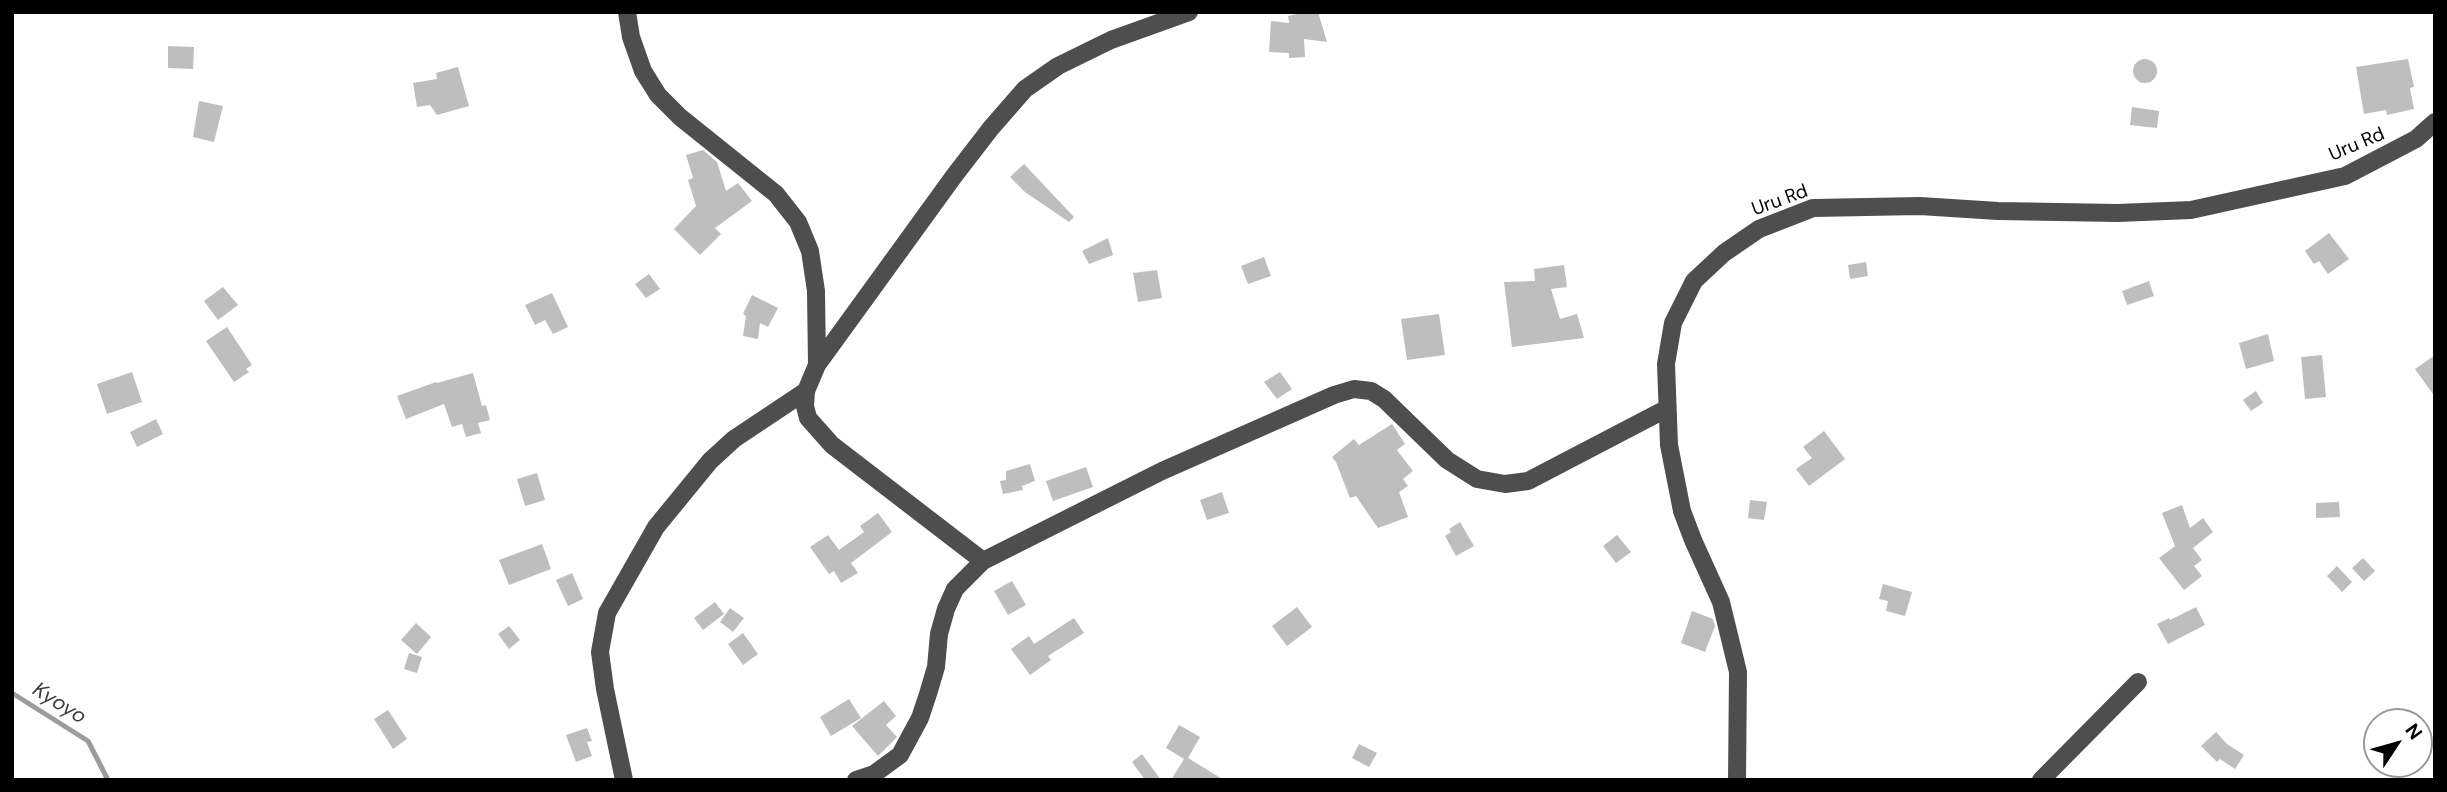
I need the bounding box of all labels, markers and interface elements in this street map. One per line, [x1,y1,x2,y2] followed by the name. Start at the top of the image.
[2326,123,2388,167] street label: Uru Rd
[1749,180,1811,222] street label: Uru Rd
[27,678,91,730] water label: Kyoyo
[2363,708,2433,778] north arrow
[2400,719,2428,744] text: N

